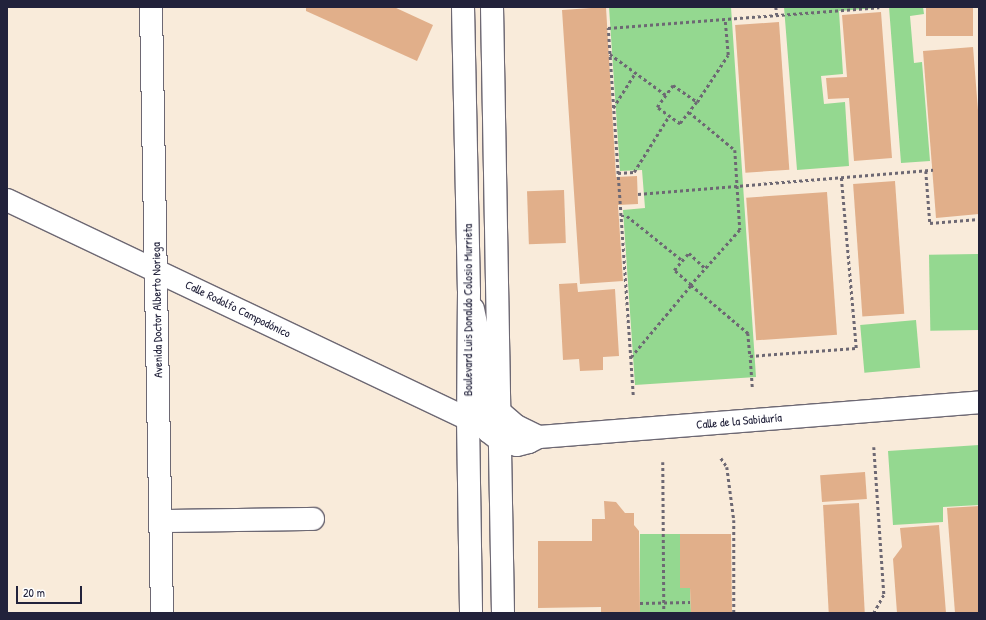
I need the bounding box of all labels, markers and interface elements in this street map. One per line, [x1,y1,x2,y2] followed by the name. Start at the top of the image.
[461,224,475,396] street label: Boulevard Luis Donaldo Colosio Murrieta
[149,242,165,378] street label: Avenida Doctor Alberto Noriega
[183,277,293,341] street label: Calle Rodolfo Campodónico
[695,410,783,432] street label: Calle de la Sabiduría
[18,578,84,604] scale bar
[23,584,45,601] text: 20 m

